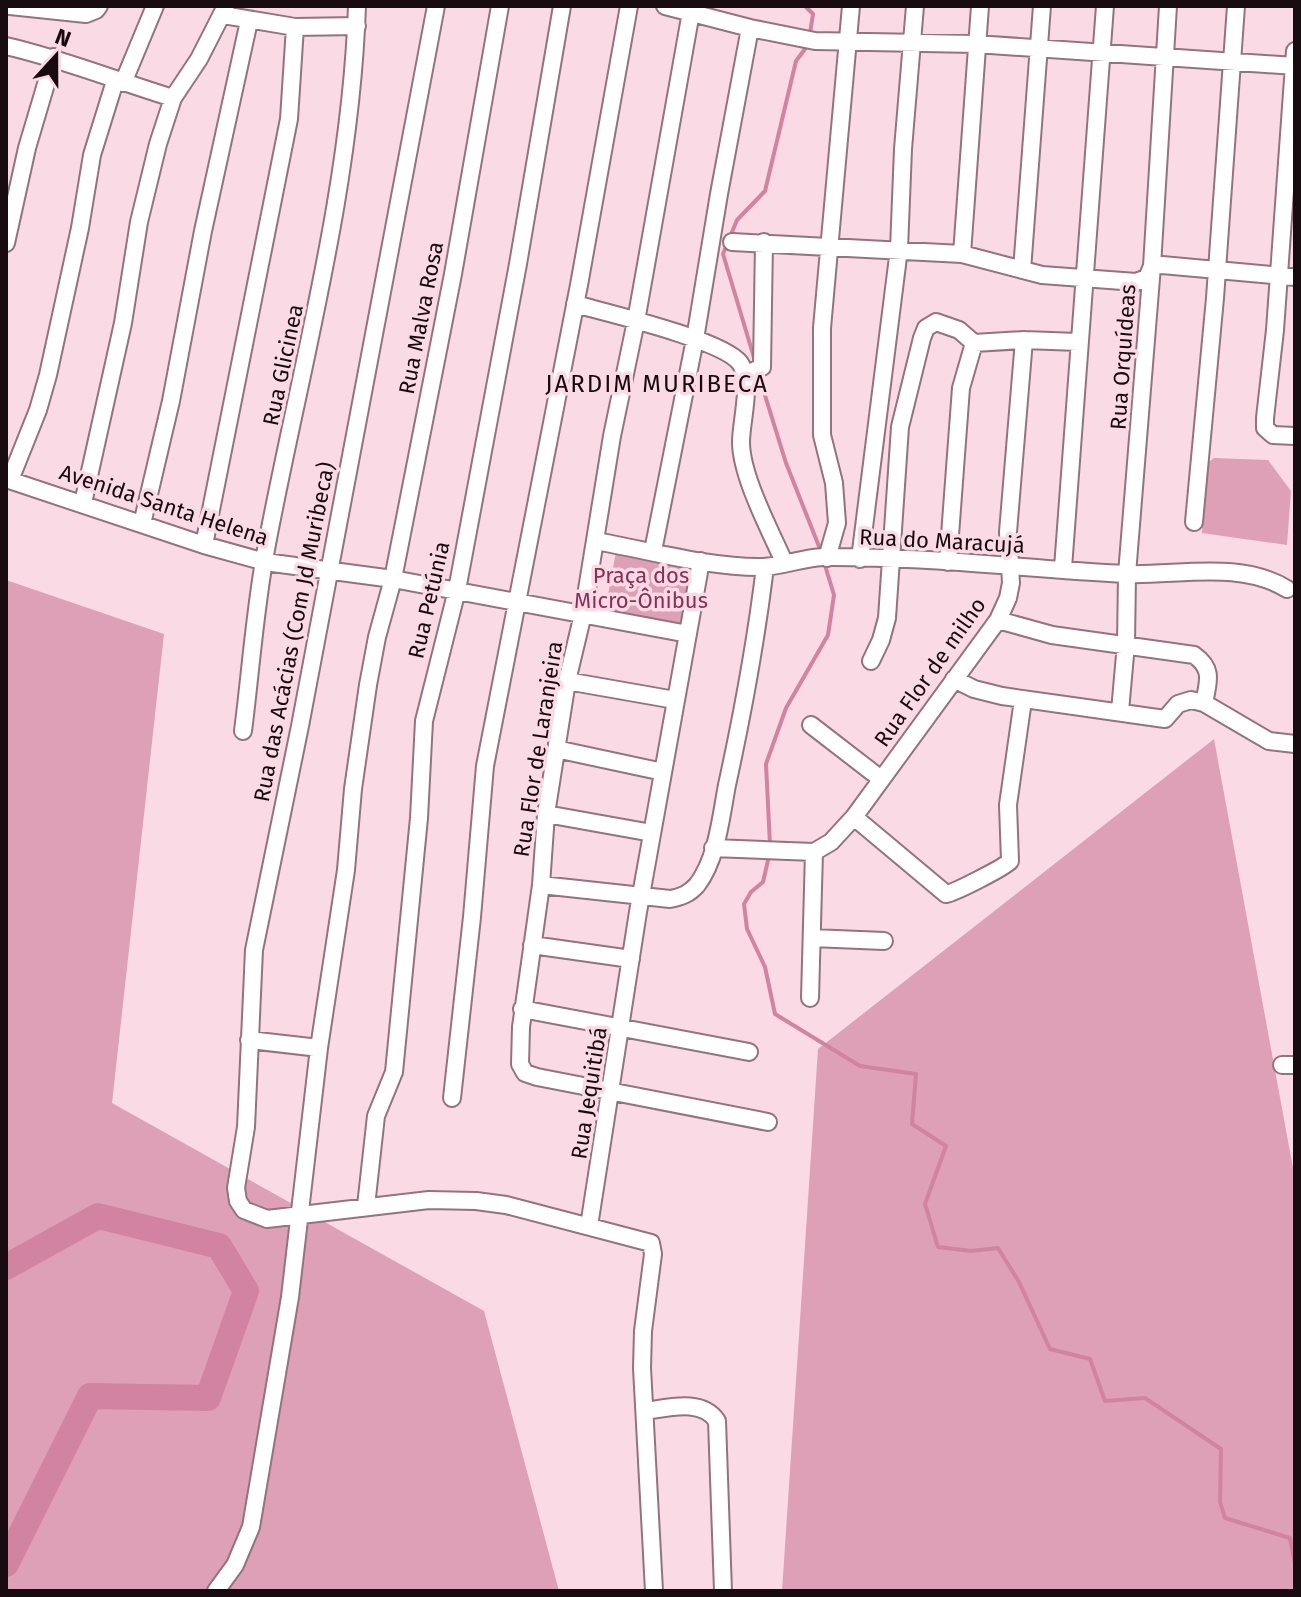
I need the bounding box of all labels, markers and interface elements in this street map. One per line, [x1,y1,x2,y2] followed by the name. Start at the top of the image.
[16,16,96,96] north arrow
[51,23,75,53] text: N
[393,239,449,397] street label: Rua Malva Rosa
[1104,283,1142,431] street label: Rua Orquídeas
[257,302,309,428] street label: Rua Glicinea
[545,370,769,398] district label: JARDIM MURIBECA
[56,458,272,552] street label: Avenida Santa Helena
[248,460,340,804] street label: Rua das Acácias (Com Jd Muribeca)
[859,523,1025,559] street label: Rua do Maracujá
[402,539,456,661] street label: Rua Petúnia
[574,562,708,614] park label: Praça dos Micro-Ônibus
[868,592,992,752] street label: Rua Flor de milho
[508,639,568,859] street label: Rua Flor de Laranjeira
[565,1025,613,1161] street label: Rua Jequitibá

